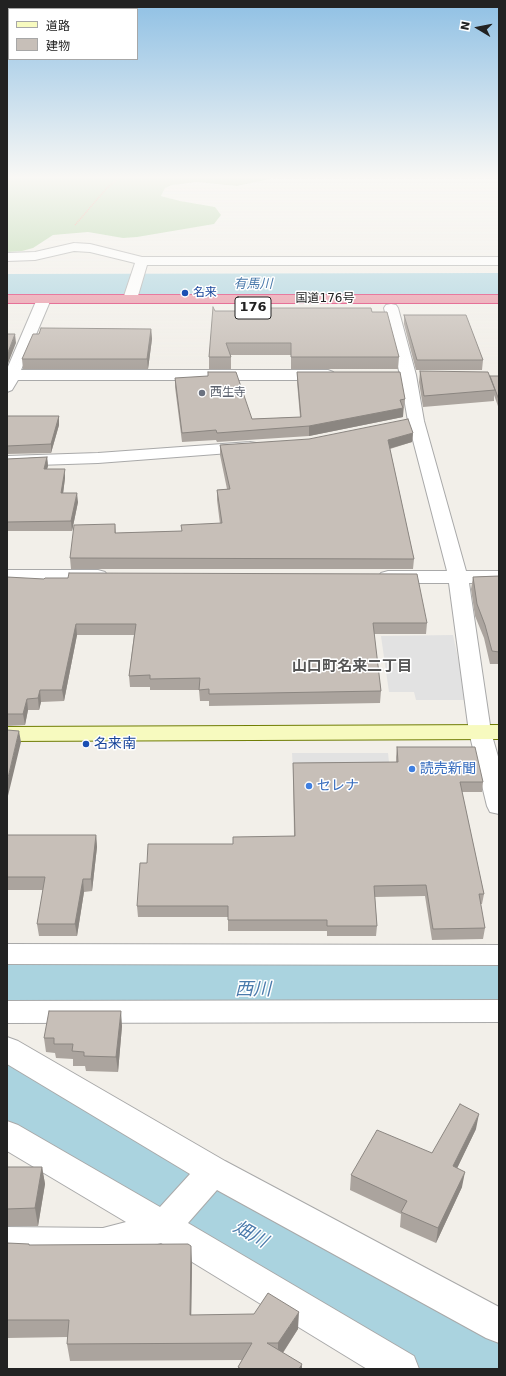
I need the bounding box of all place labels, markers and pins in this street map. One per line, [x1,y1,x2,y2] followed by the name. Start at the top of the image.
[193,286,217,300] place label: 名来
[180,288,190,298] marker: 名来
[210,386,246,400] place label: 西生寺
[197,388,207,398] marker: 西生寺
[94,736,136,752] place label: 名来南
[81,739,91,749] marker: 名来南
[420,761,476,777] place label: 読売新聞
[407,764,417,774] marker: 読売新聞
[317,778,359,794] place label: セレナ
[304,781,314,791] marker: セレナ

